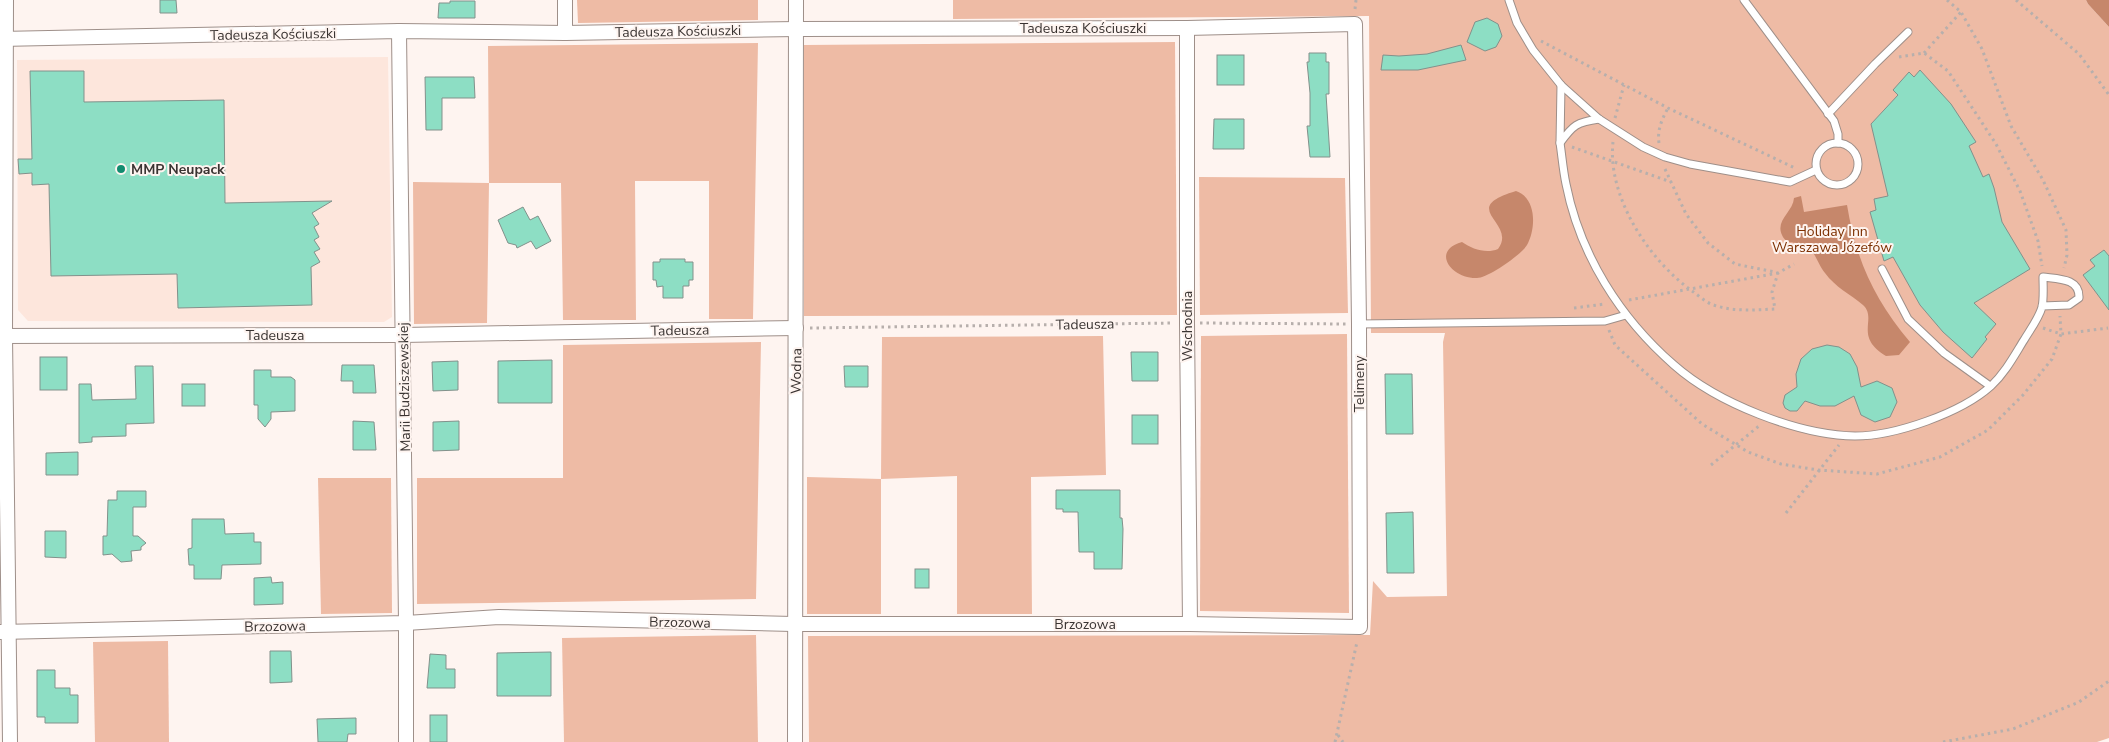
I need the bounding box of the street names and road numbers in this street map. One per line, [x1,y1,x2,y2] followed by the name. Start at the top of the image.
[1020,19,1146,38] street label: Tadeusza Kościuszki
[615,21,741,42] street label: Tadeusza Kościuszki
[210,24,336,45] street label: Tadeusza Kościuszki
[1178,291,1197,361] street label: Wschodnia
[1055,314,1115,335] street label: Tadeusza
[650,320,710,341] street label: Tadeusza
[394,322,415,452] street label: Marii Budziszewskiej
[246,326,304,345] street label: Tadeusza
[787,348,806,394] street label: Wodna
[1350,355,1369,412] street label: Telimeny
[649,612,711,633] street label: Brzozowa
[1054,615,1116,634] street label: Brzozowa
[244,616,306,637] street label: Brzozowa

